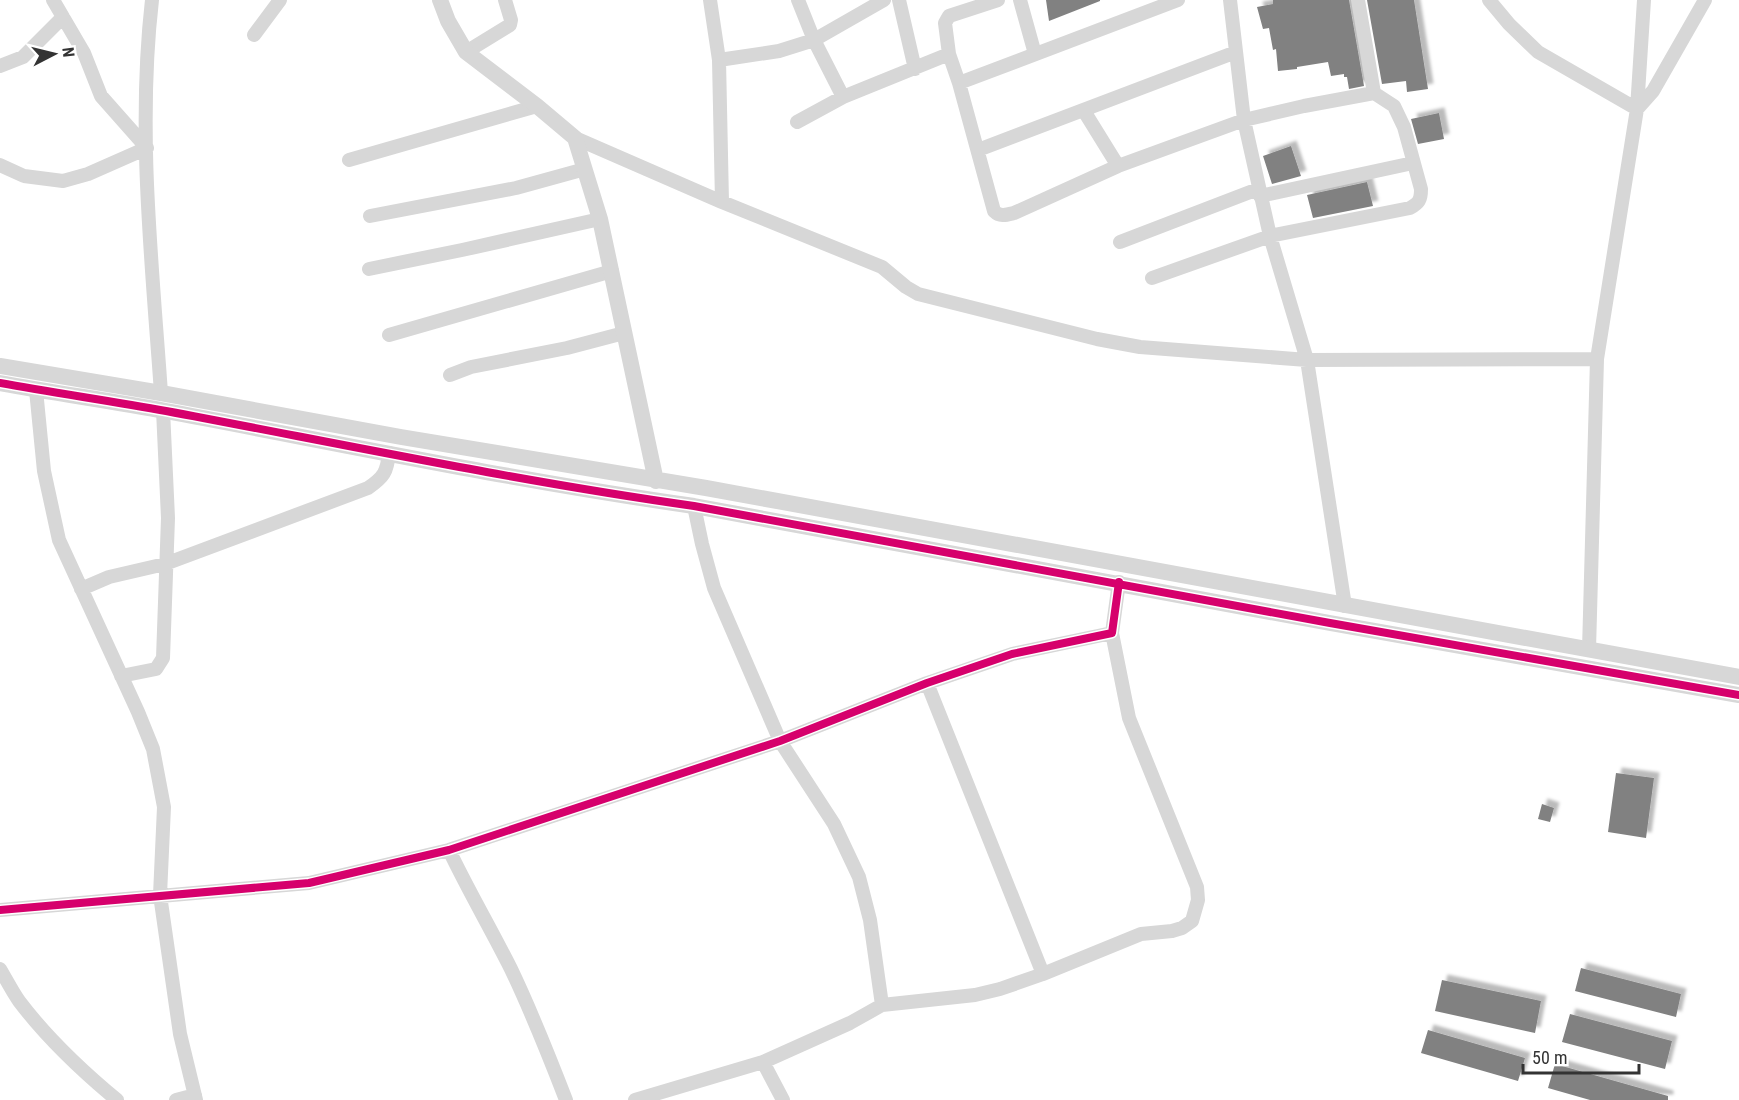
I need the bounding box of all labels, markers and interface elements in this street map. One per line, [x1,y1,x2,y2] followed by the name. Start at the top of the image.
[24,24,84,84] north arrow
[58,46,78,58] text: N
[1523,1037,1638,1075] scale bar
[1532,1047,1567,1068] text: 50 m

